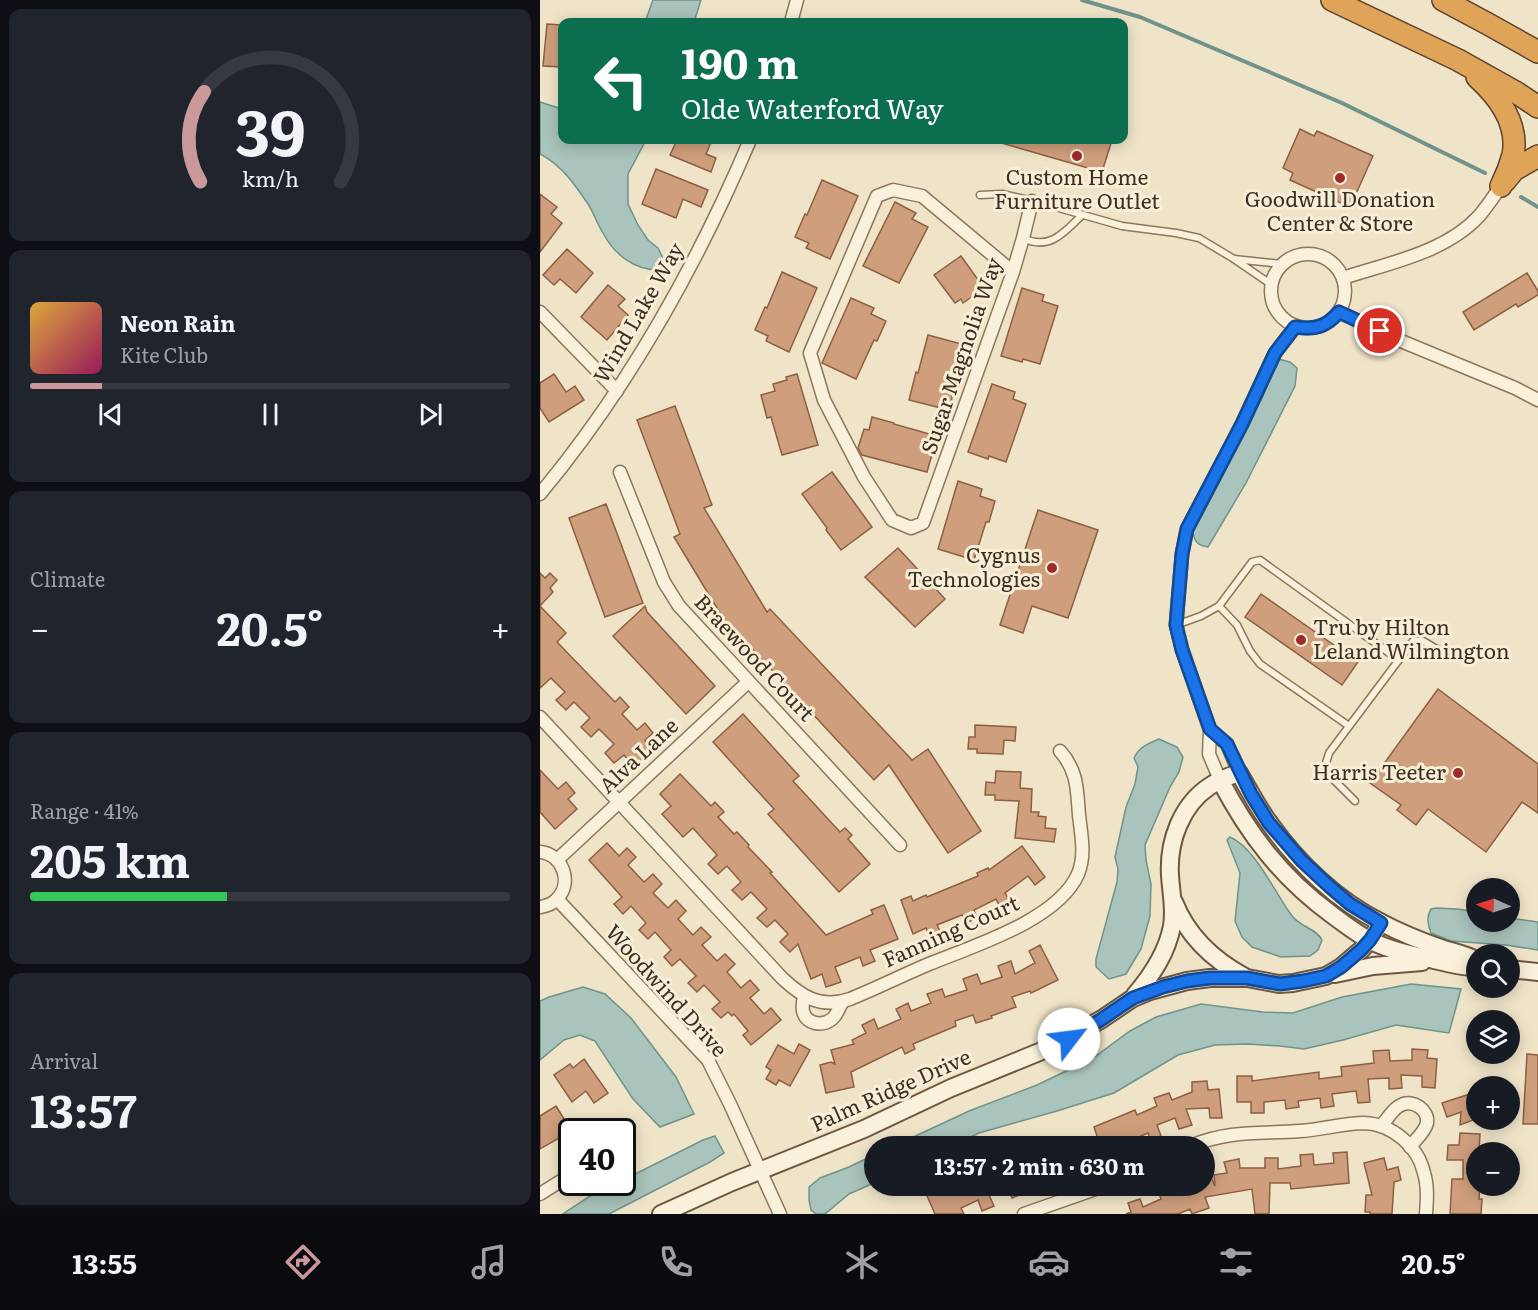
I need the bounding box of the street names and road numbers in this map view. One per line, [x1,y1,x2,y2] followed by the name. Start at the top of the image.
[584,235,690,388] street label: Wind Lake Way
[911,252,1008,458] street label: Sugar Magnolia Way
[689,586,823,727] street label: Braewood Court
[591,709,684,799] street label: Alva Lane
[877,886,1024,974] street label: Fanning Court
[600,916,736,1063] street label: Woodwind Drive
[805,1040,975,1138] street label: Palm Ridge Drive

